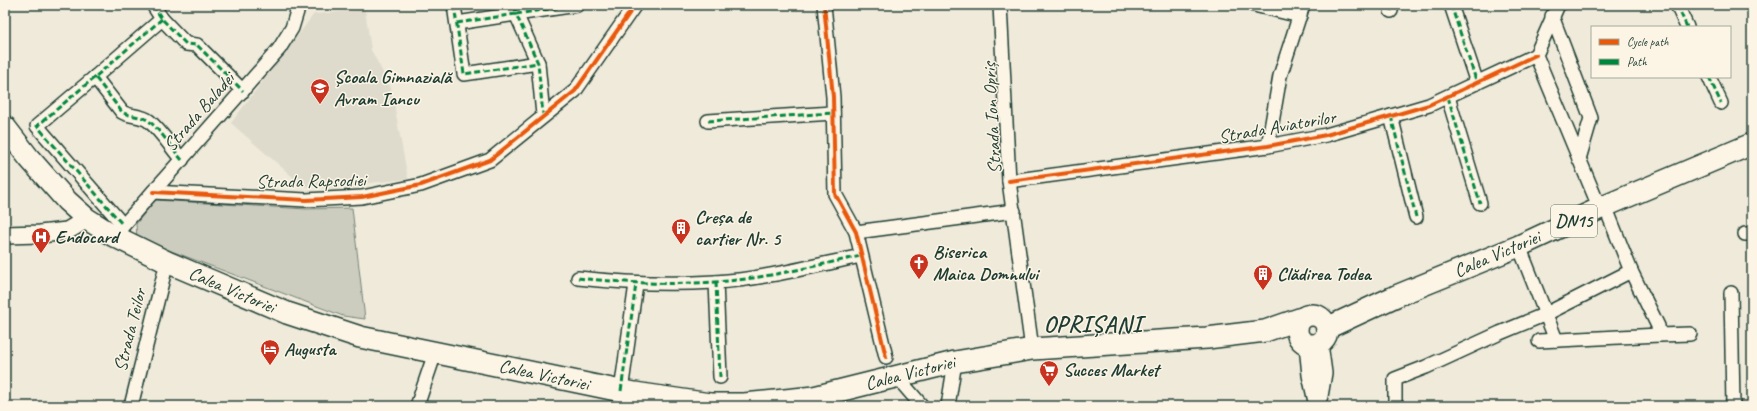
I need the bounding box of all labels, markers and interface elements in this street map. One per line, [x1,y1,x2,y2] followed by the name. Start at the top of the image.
[1591,26,1731,78] legend
[1627,34,1669,50] text: Cycle path
[1627,54,1647,70] text: Path
[977,59,1007,174] street label: Strada Ion Opriș
[334,65,453,111] place label: Școala Gimnazială Avram Iancu
[158,66,242,157] street label: Strada Baladei
[309,77,331,105] school or university icon: Școala Gimnazială Avram Iancu
[1217,105,1339,149] street label: Strada Aviatorilor
[256,168,368,194] street label: Strada Rapsodiei
[695,205,782,251] place label: Creșa de cartier Nr. 5
[1551,205,1597,237] road number: DN15
[670,217,692,245] building icon: Creșa de cartier Nr. 5
[1450,224,1546,283] street label: Calea Victoriei
[55,225,121,249] place label: Endocard
[30,226,52,254] hospital icon: Endocard
[933,240,1040,286] place label: Biserica Maica Domnului
[908,252,930,280] church icon: Biserica Maica Domnului
[185,261,281,320] street label: Calea Victoriei
[1277,262,1373,286] place label: Clădirea Todea
[1252,263,1274,291] building icon: Clădirea Todea
[108,285,152,374] street label: Strada Teilor
[1044,310,1147,339] district label: OPRIȘANI
[284,337,337,361] place label: Augusta
[259,338,281,366] hotel icon: Augusta
[863,350,960,396] street label: Calea Victoriei
[497,354,594,397] street label: Calea Victoriei
[1063,358,1162,382] place label: Succes Market
[1038,359,1060,387] supermarket icon: Succes Market

